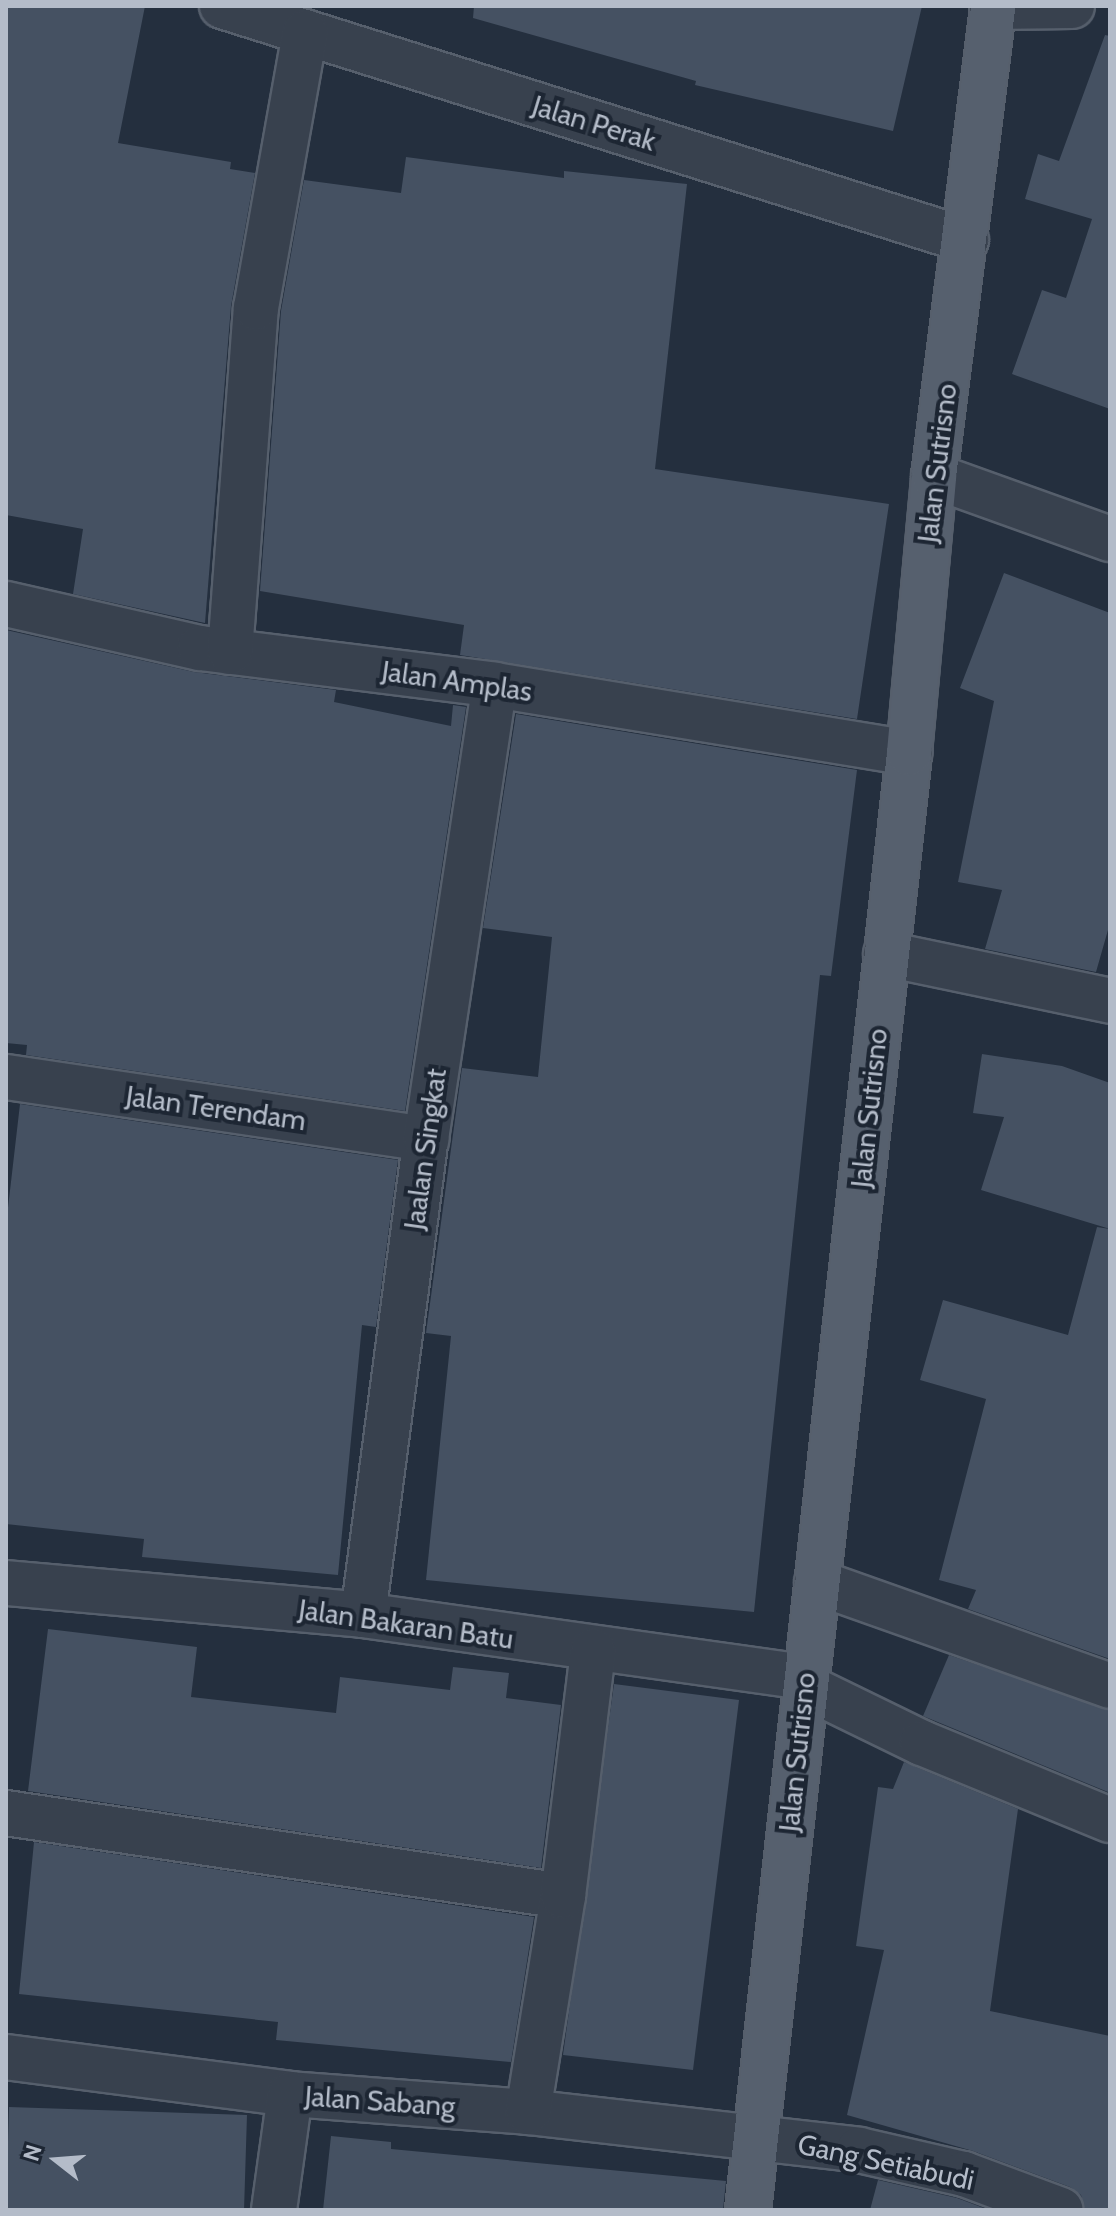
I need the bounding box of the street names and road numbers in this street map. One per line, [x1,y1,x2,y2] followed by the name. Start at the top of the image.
[528,88,660,158] street label: Jalan Perak
[911,382,963,544] street label: Jalan Sutrisno
[380,654,534,708] street label: Jalan Amplas
[844,1027,894,1189] street label: Jalan Sutrisno
[397,1066,453,1232] street label: Jaalan Singkat
[124,1079,308,1137] street label: Jalan Terendam
[297,1592,515,1656] street label: Jalan Bakaran Batu
[772,1671,822,1833] street label: Jalan Sutrisno
[304,2079,456,2123] street label: Jalan Sabang
[795,2127,977,2197] street label: Gang Setiabudi

